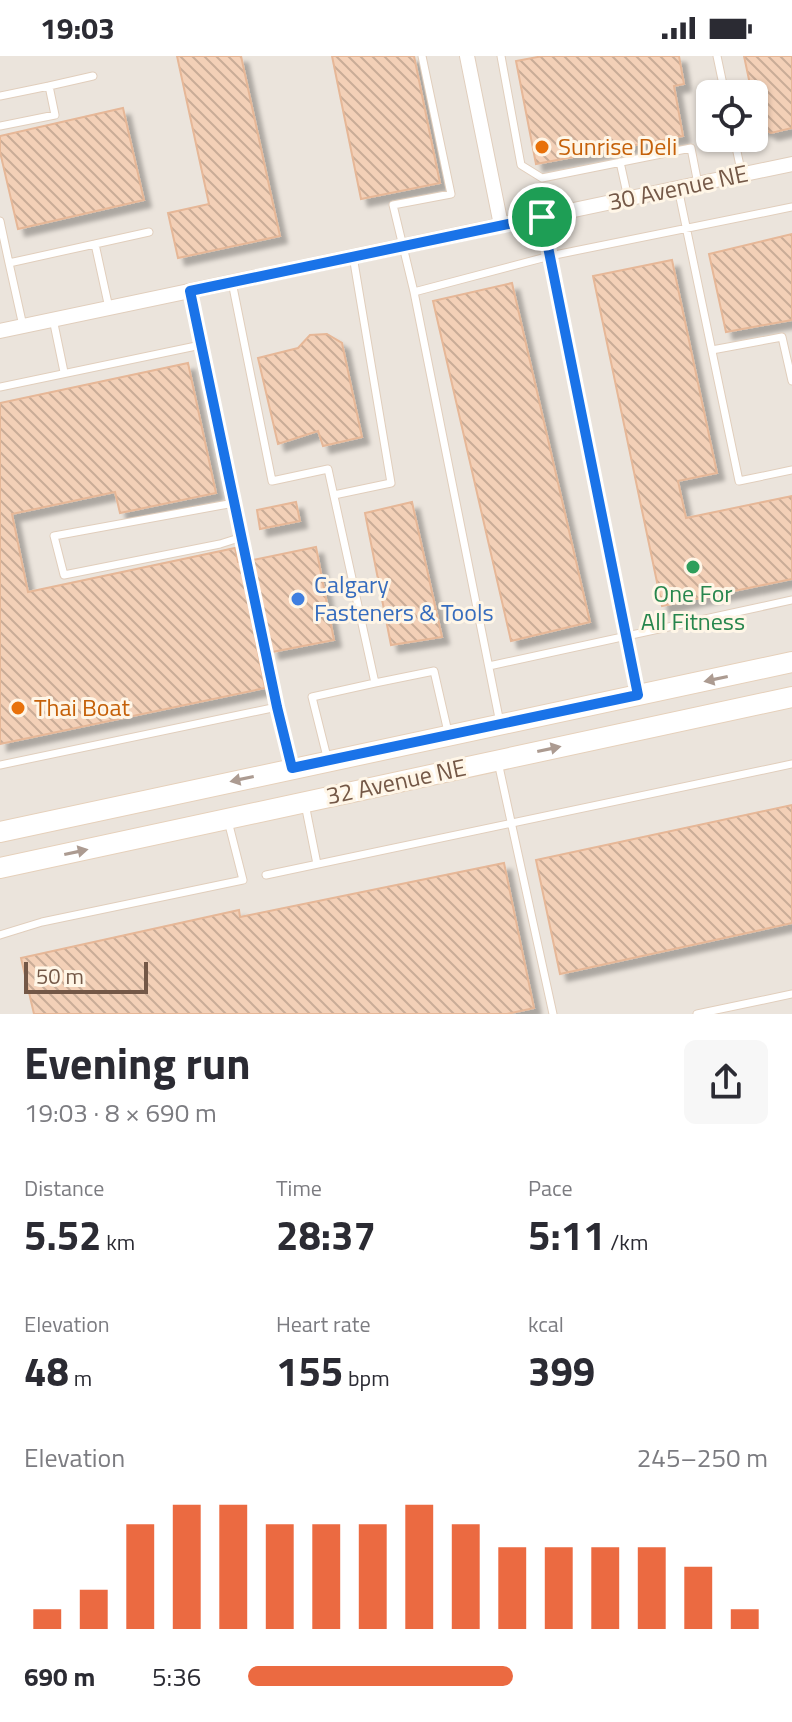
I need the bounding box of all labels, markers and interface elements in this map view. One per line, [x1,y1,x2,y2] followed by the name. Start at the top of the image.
[40,5,115,51] text: 19:03
[696,80,768,152] map controls
[696,80,768,152] button: locate
[558,128,677,164] place label: Sunrise Deli
[533,138,551,156] marker: Sunrise Deli
[605,155,751,219] street label: 30 Avenue NE
[508,183,576,251] pin
[520,195,564,239] icon: arrive
[684,558,702,576] marker: One For All Fitness
[314,566,494,630] place label: Calgary Fasteners & Tools
[641,575,745,639] place label: One For All Fitness
[289,590,307,608] marker: Calgary Fasteners & Tools
[703,673,728,686] one-way arrow
[34,689,131,725] place label: Thai Boat
[9,699,27,717] marker: Thai Boat
[537,742,562,755] one-way arrow
[323,749,469,813] street label: 32 Avenue NE
[230,773,255,786] one-way arrow
[64,845,89,858] one-way arrow
[24,958,148,994] scale bar
[36,959,84,993] text: 50 m
[24,1029,251,1096] text: Evening run
[684,1040,768,1124] button: share
[24,1093,217,1132] text: 19:03 · 8 × 690 m
[24,1171,104,1205] text: Distance
[276,1171,322,1205] text: Time
[528,1171,573,1205] text: Pace
[24,1205,101,1266] text: 5.52
[276,1205,376,1266] text: 28:37
[528,1205,605,1266] text: 5:11
[101,1225,135,1259] text: km
[605,1225,648,1259] text: /km
[24,1307,110,1341] text: Elevation
[276,1307,371,1341] text: Heart rate
[528,1307,564,1341] text: kcal
[24,1341,69,1402] text: 48
[276,1341,343,1402] text: 155
[528,1341,595,1402] text: 399
[69,1361,92,1395] text: m
[343,1361,390,1395] text: bpm
[24,1438,125,1477] text: Elevation
[637,1438,768,1477] text: 245–250 m
[24,1657,95,1696] text: 690 m
[152,1657,201,1696] text: 5:36

